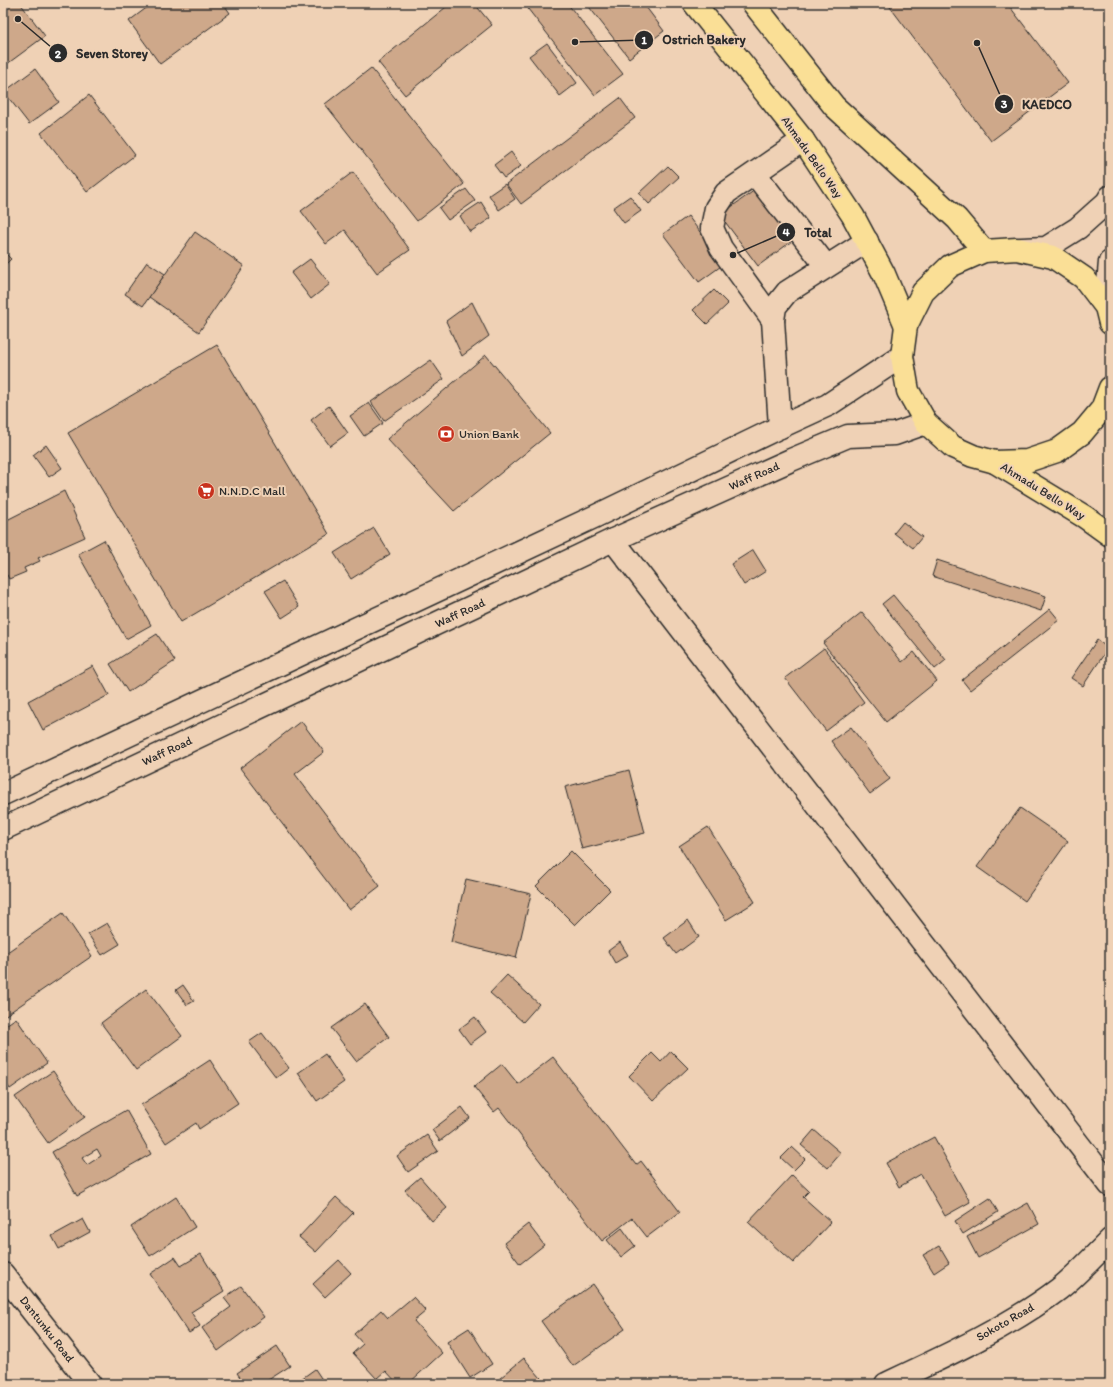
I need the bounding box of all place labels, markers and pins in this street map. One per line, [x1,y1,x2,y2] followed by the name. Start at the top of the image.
[634,27,753,52] callout: Ostrich Bakery
[48,41,155,66] callout: Seven Storey
[994,92,1080,117] callout: KAEDCO
[776,220,840,245] callout: Total
[436,424,456,444] bank icon: Union Bank
[459,427,520,441] place label: Union Bank
[196,481,216,501] supermarket icon: N.N.D.C Mall
[219,484,286,498] place label: N.N.D.C Mall

